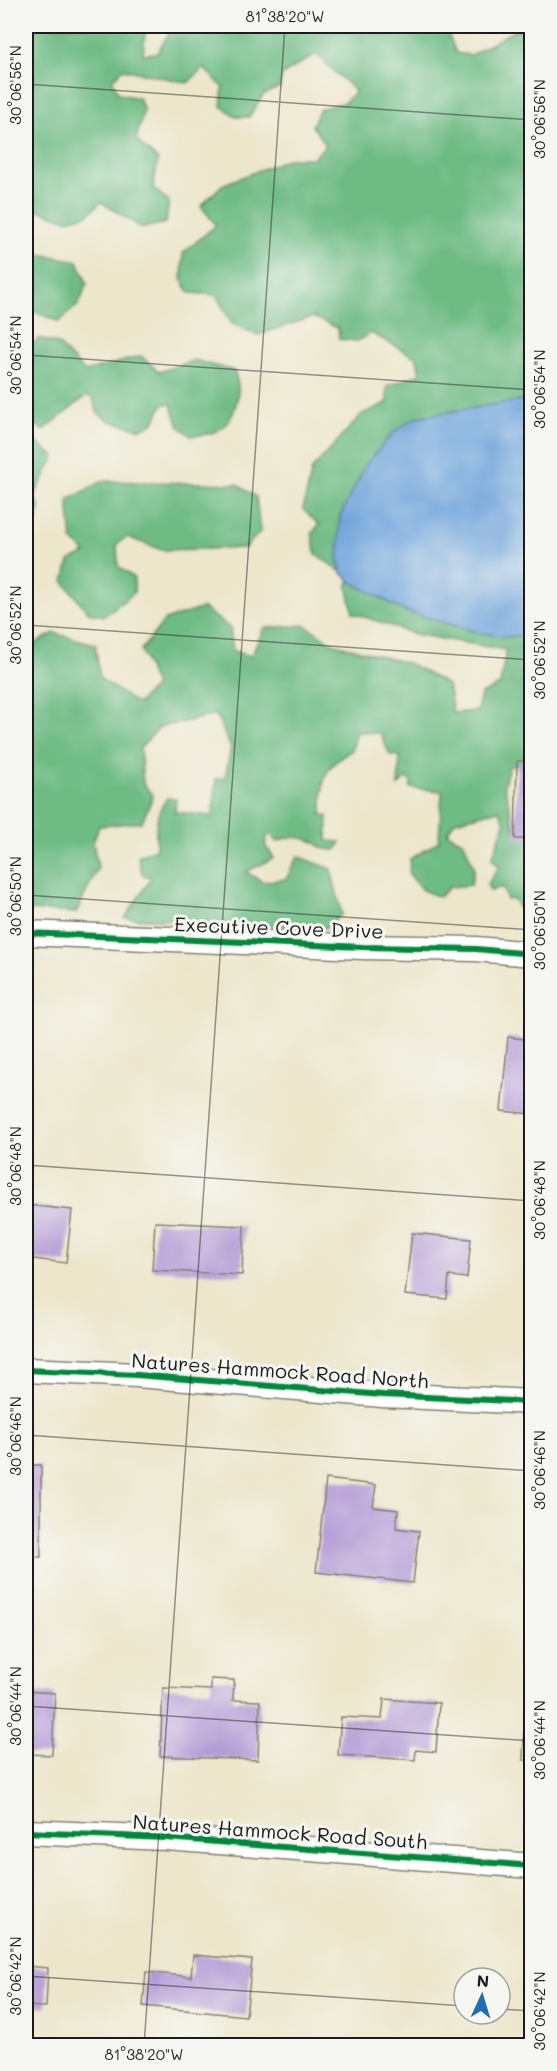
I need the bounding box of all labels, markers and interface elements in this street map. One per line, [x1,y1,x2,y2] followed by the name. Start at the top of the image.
[246,6,324,26] text: 81°38'20"W
[5,45,25,125] text: 30°06'56"N
[529,79,549,159] text: 30°06'56"N
[5,315,25,395] text: 30°06'54"N
[529,349,549,429] text: 30°06'54"N
[5,586,25,664] text: 30°06'52"N
[529,621,549,699] text: 30°06'52"N
[5,856,25,936] text: 30°06'50"N
[529,890,549,970] text: 30°06'50"N
[174,910,384,944] street label: Executive Cove Drive
[5,1126,25,1206] text: 30°06'48"N
[529,1160,549,1240] text: 30°06'48"N
[131,1347,429,1393] street label: Natures Hammock Road North
[5,1396,25,1476] text: 30°06'46"N
[529,1430,549,1510] text: 30°06'46"N
[5,1666,25,1746] text: 30°06'44"N
[529,1700,549,1780] text: 30°06'44"N
[132,1808,428,1854] street label: Natures Hammock Road South
[5,1937,25,2015] text: 30°06'42"N
[452,1966,512,2026] north arrow
[476,1970,490,1991] text: N
[529,1972,549,2050] text: 30°06'42"N
[105,2044,183,2064] text: 81°38'20"W

